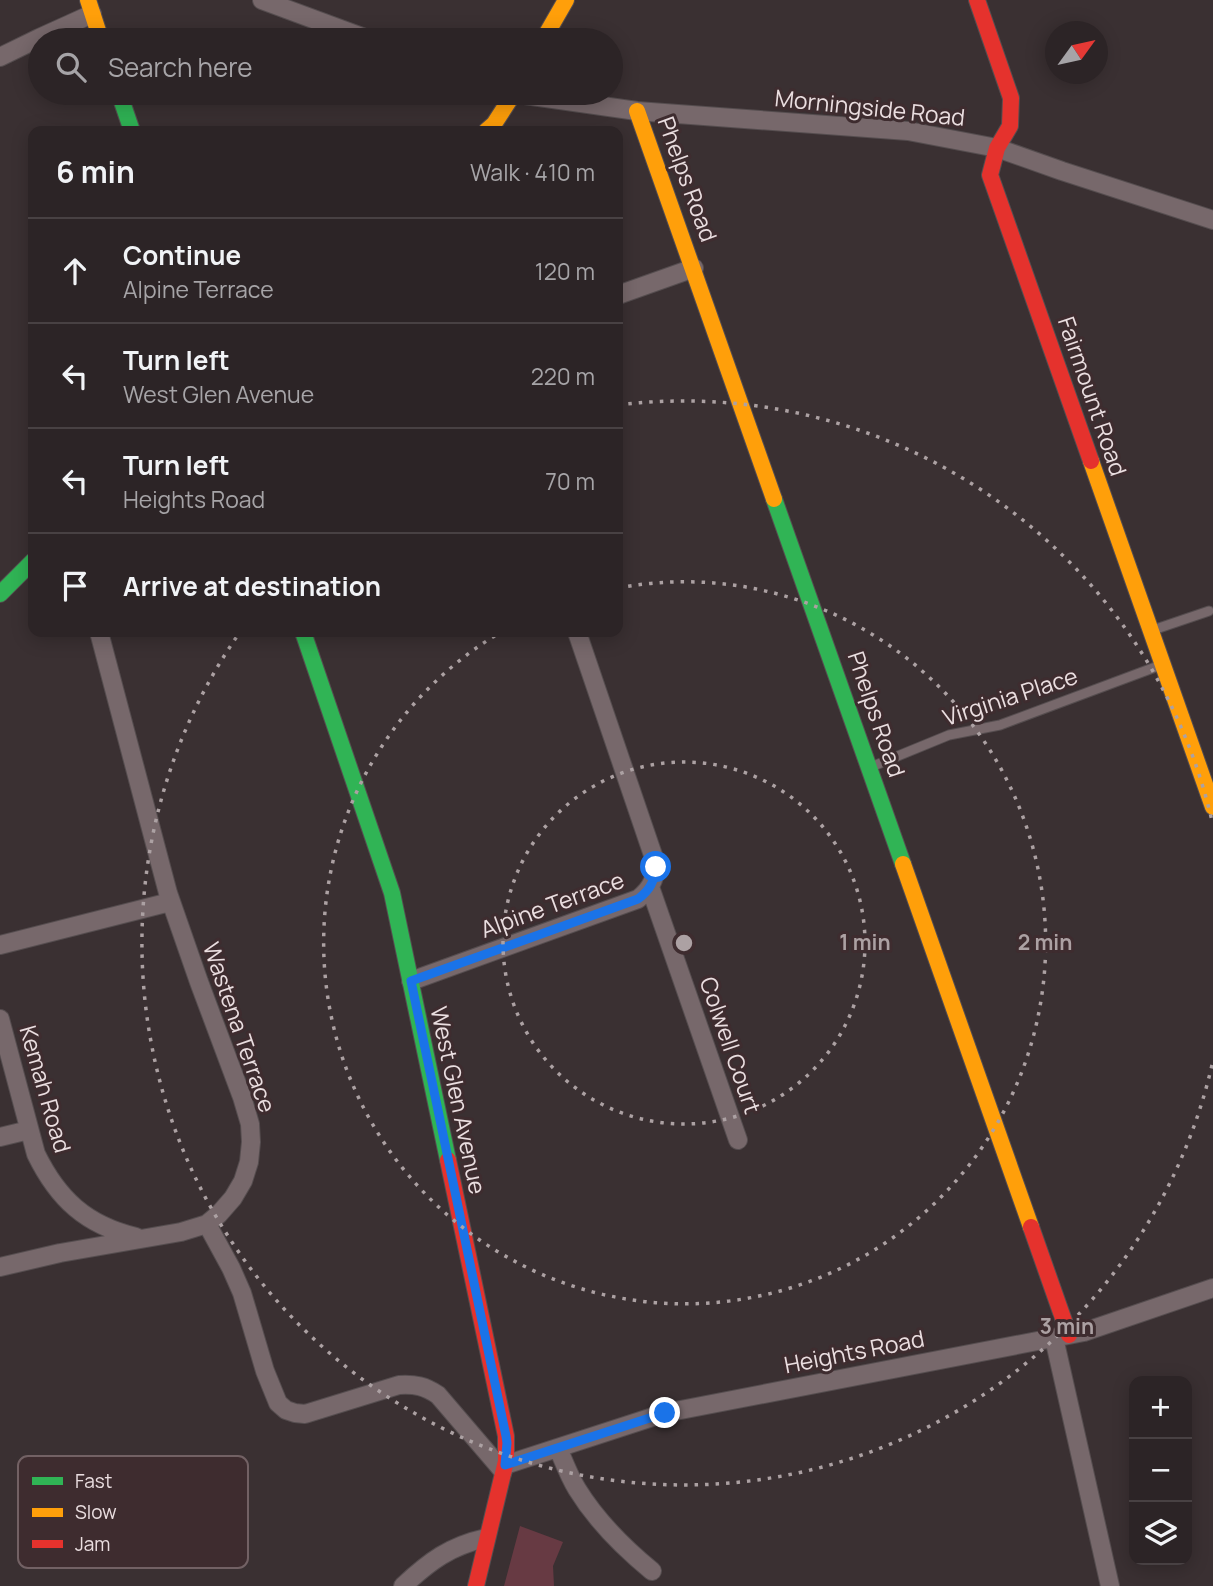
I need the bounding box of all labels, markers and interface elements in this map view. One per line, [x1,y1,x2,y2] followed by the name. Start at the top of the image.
[1045,21,1108,84] north arrow
[28,28,623,105] search box
[52,48,90,86] icon: search
[108,49,253,85] text: Search here
[773,81,967,133] street label: Morningside Road
[651,112,725,246] street label: Phelps Road
[56,151,135,192] text: 6 min
[470,156,595,188] text: Walk · 410 m
[123,237,241,273] text: Continue
[56,252,94,290] icon: ahead
[535,255,595,287] text: 120 m
[123,273,274,305] text: Alpine Terrace
[1051,312,1135,480] street label: Fairmount Road
[123,342,230,378] text: Turn left
[56,357,94,395] icon: left
[531,360,595,392] text: 220 m
[123,378,314,410] text: West Glen Avenue
[123,447,230,483] text: Turn left
[56,462,94,500] icon: left
[545,465,595,497] text: 70 m
[123,483,265,515] text: Heights Road
[56,567,94,605] icon: arrive
[123,568,381,604] text: Arrive at destination
[841,647,913,781] street label: Phelps Road
[939,659,1081,733] street label: Virginia Place
[640,851,671,882] route start
[476,863,628,945] street label: Alpine Terrace
[839,928,891,956] text: 1 min
[1018,928,1072,956] text: 2 min
[672,931,696,955] centre of rings
[196,938,284,1116] street label: Wastena Terrace
[693,972,769,1118] street label: Colwell Court
[423,1003,495,1197] street label: West Glen Avenue
[13,1022,79,1156] street label: Kemah Road
[1040,1312,1094,1340] text: 3 min
[781,1322,927,1380] street label: Heights Road
[1129,1376,1192,1565] map controls
[1129,1376,1192,1439] button: +
[649,1397,680,1428] route end
[1129,1439,1192,1502] button: −
[18,1456,248,1568] legend
[75,1468,112,1494] text: Fast
[75,1499,117,1525] text: Slow
[1129,1502,1192,1565] button: layers
[75,1531,110,1557] text: Jam

